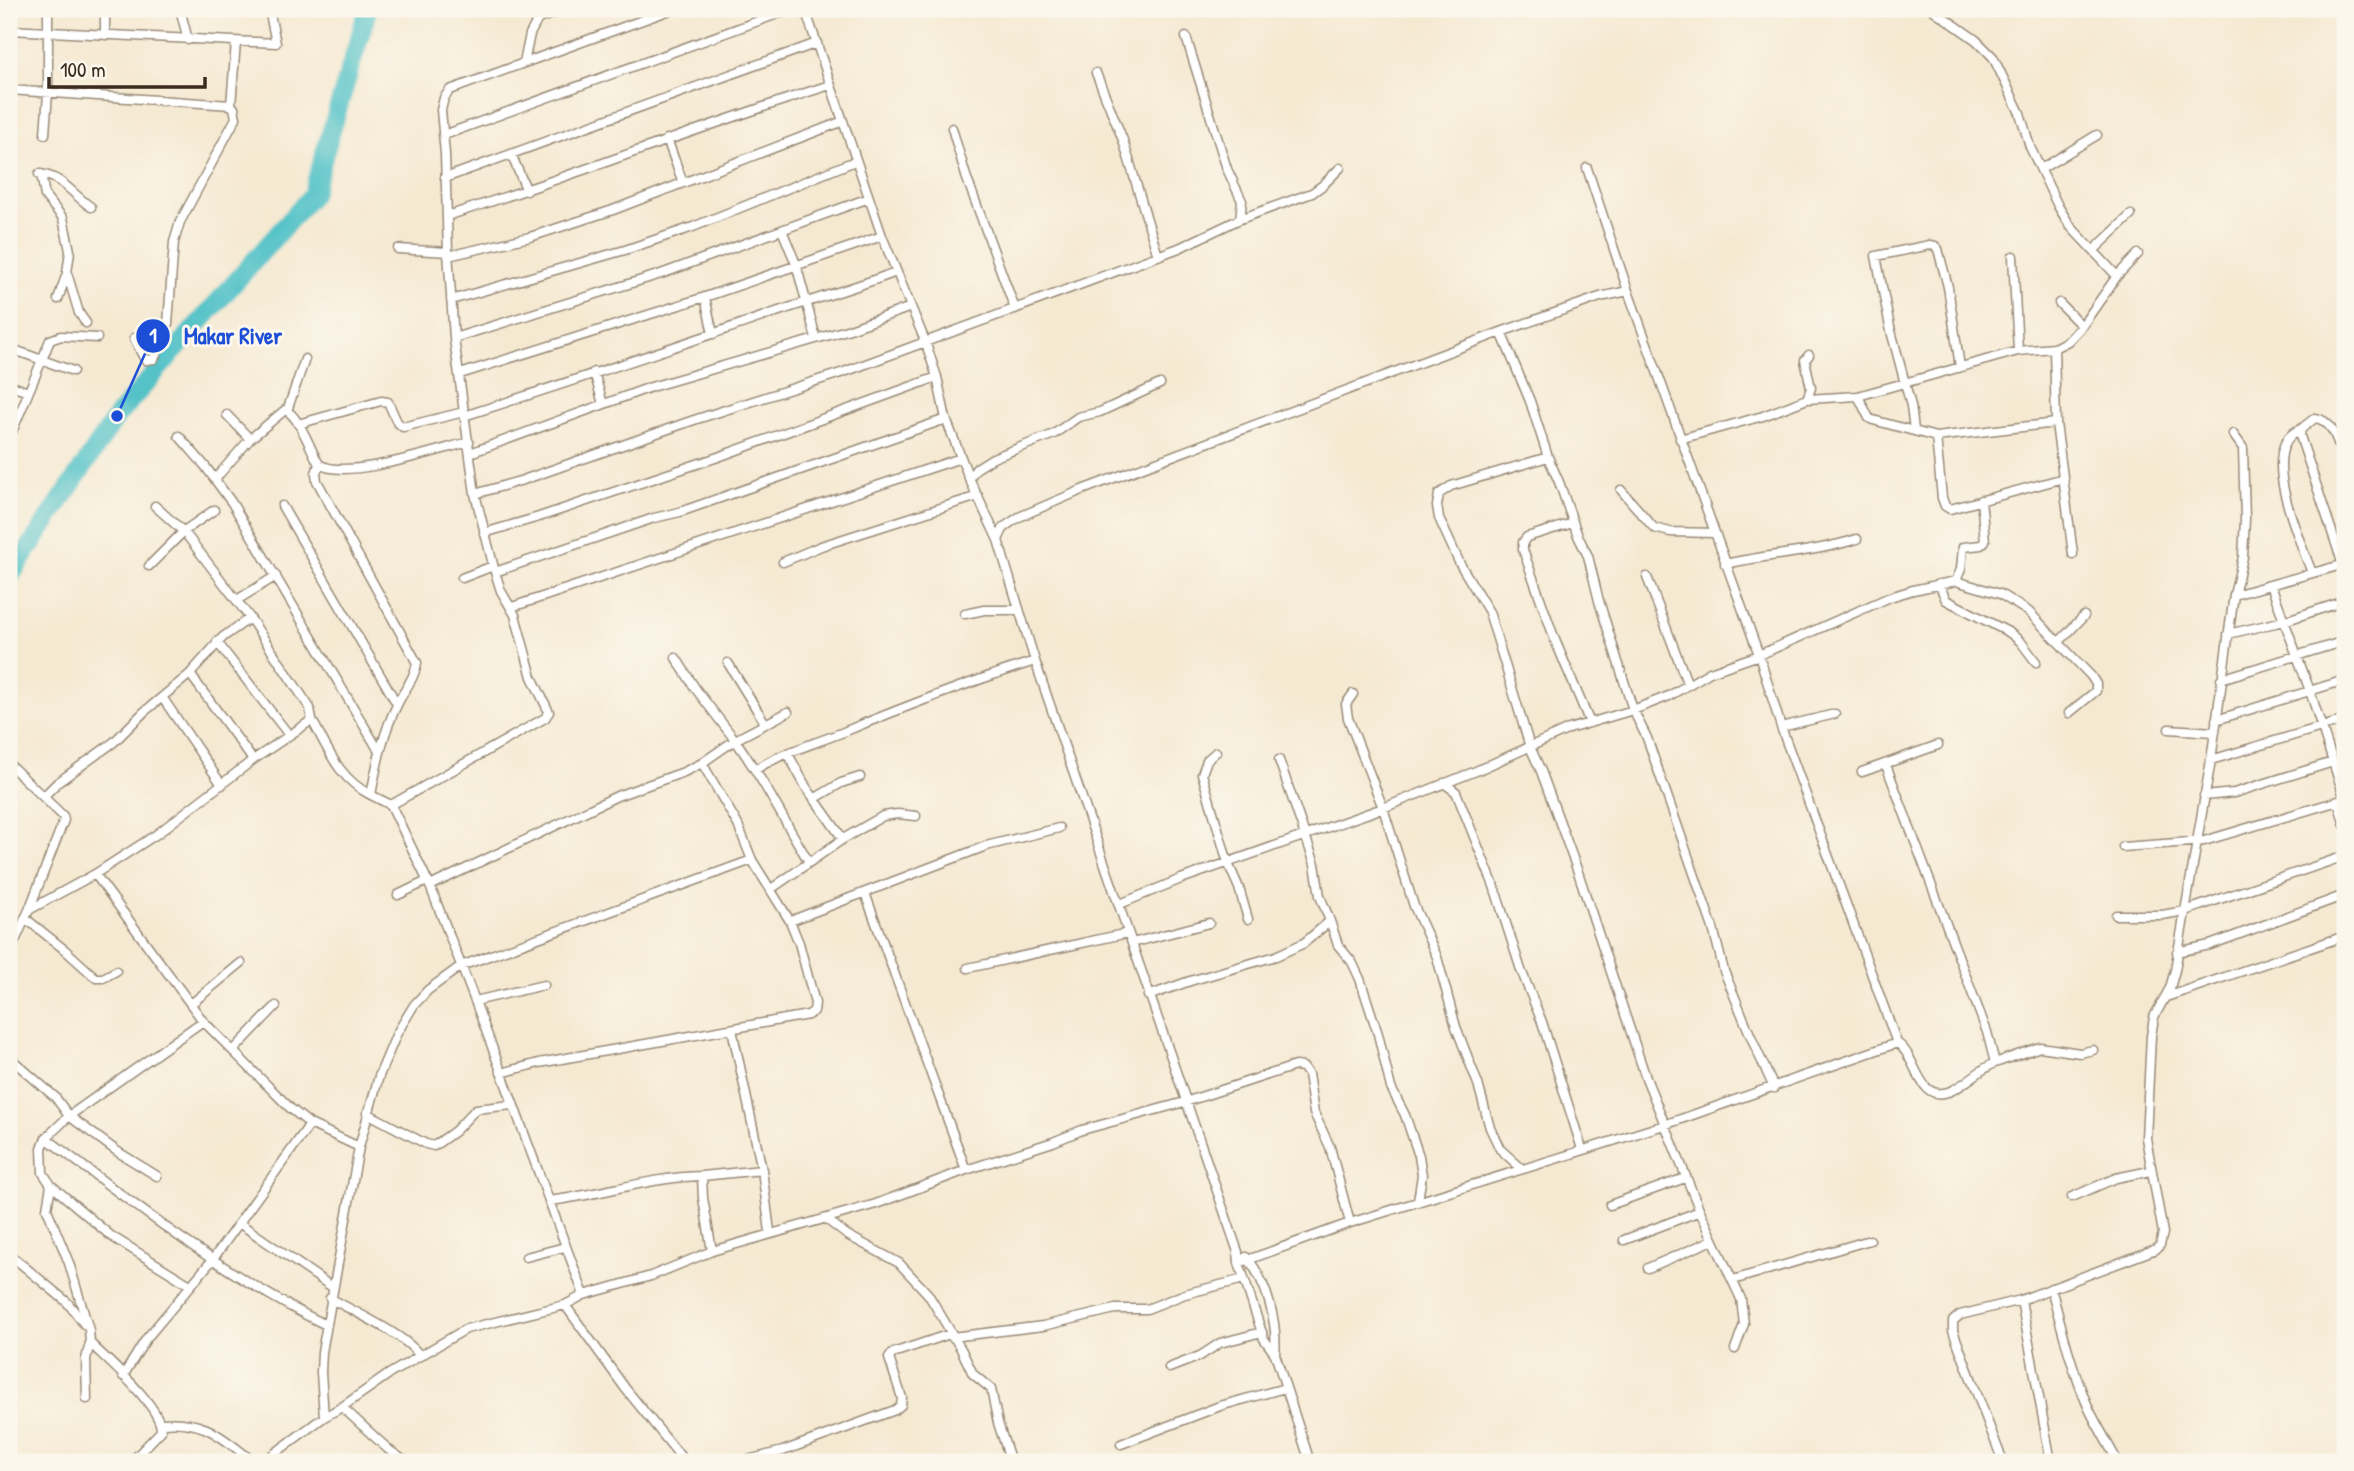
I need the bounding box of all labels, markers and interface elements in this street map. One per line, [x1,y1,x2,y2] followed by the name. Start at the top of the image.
[49,46,205,90] scale bar
[60,55,106,84] text: 100 m
[135,314,296,358] callout: Makar River
[184,320,282,351] text: Makar River
[149,321,157,350] text: 1

